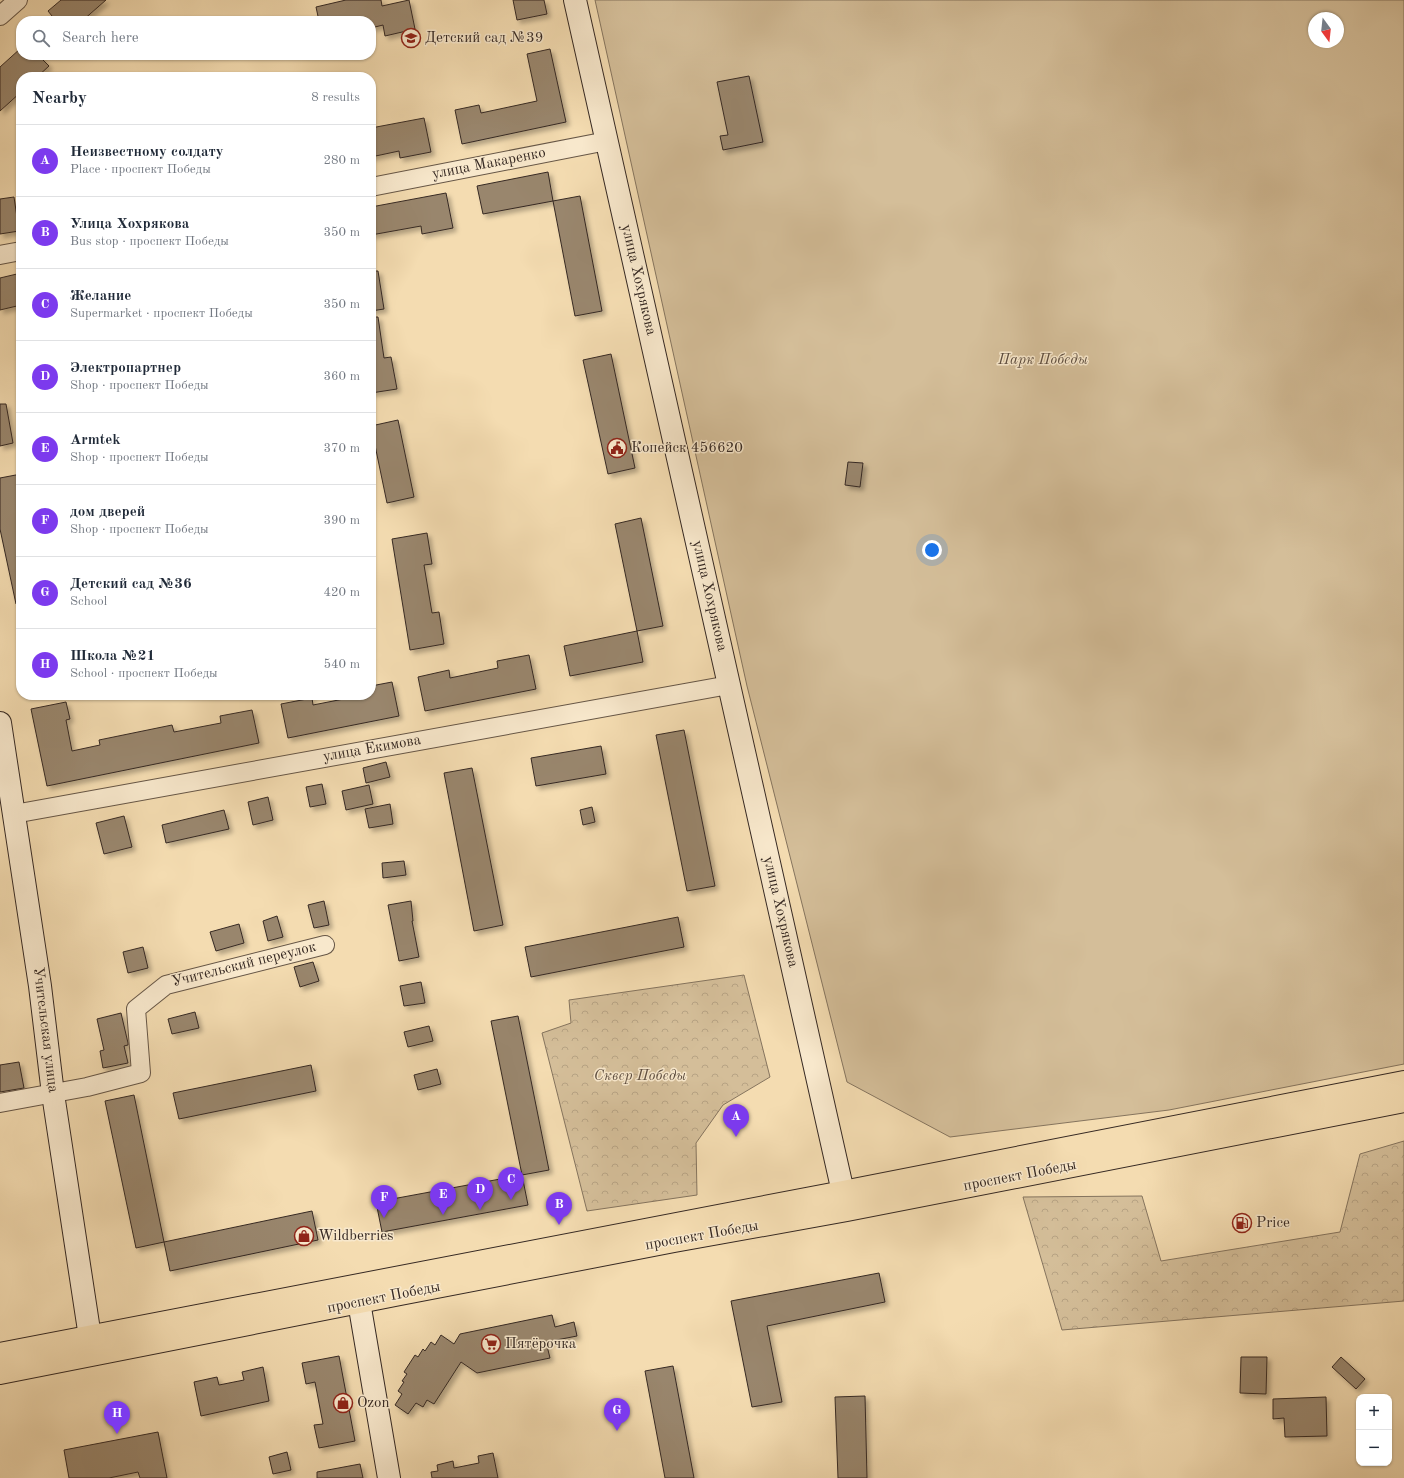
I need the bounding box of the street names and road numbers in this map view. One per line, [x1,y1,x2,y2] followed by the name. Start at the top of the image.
[431,146,547,182] street label: улица Макаренко
[618,223,658,338] street label: улица Хохрякова
[689,539,729,654] street label: улица Хохрякова
[322,733,423,765] street label: улица Екимова
[760,855,800,970] street label: улица Хохрякова
[170,940,318,990] street label: Учительский переулок
[30,966,60,1094] street label: Учительская улица
[962,1158,1078,1194] street label: проспект Победы
[644,1219,760,1253] street label: проспект Победы
[326,1280,442,1316] street label: проспект Победы

